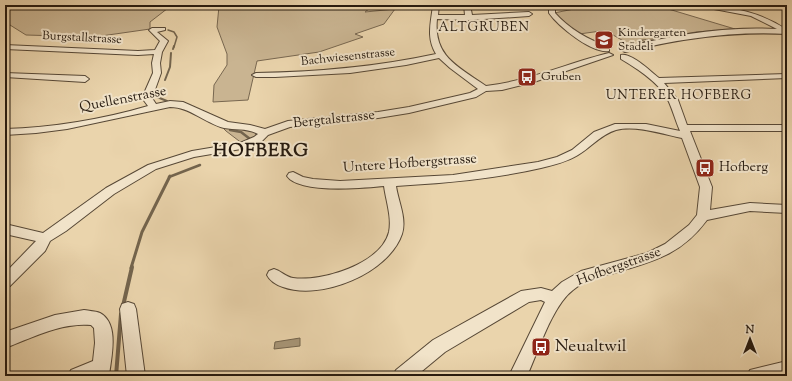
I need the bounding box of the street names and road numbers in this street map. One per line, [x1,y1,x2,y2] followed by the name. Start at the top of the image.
[42,27,123,49] street label: Burgstallstrasse
[300,43,396,71] street label: Bachwiesenstrasse
[78,82,168,118] street label: Quellenstrasse
[292,106,376,134] street label: Bergtalstrasse
[342,149,478,179] street label: Untere Hofbergstrasse
[574,242,664,292] street label: Hofbergstrasse

